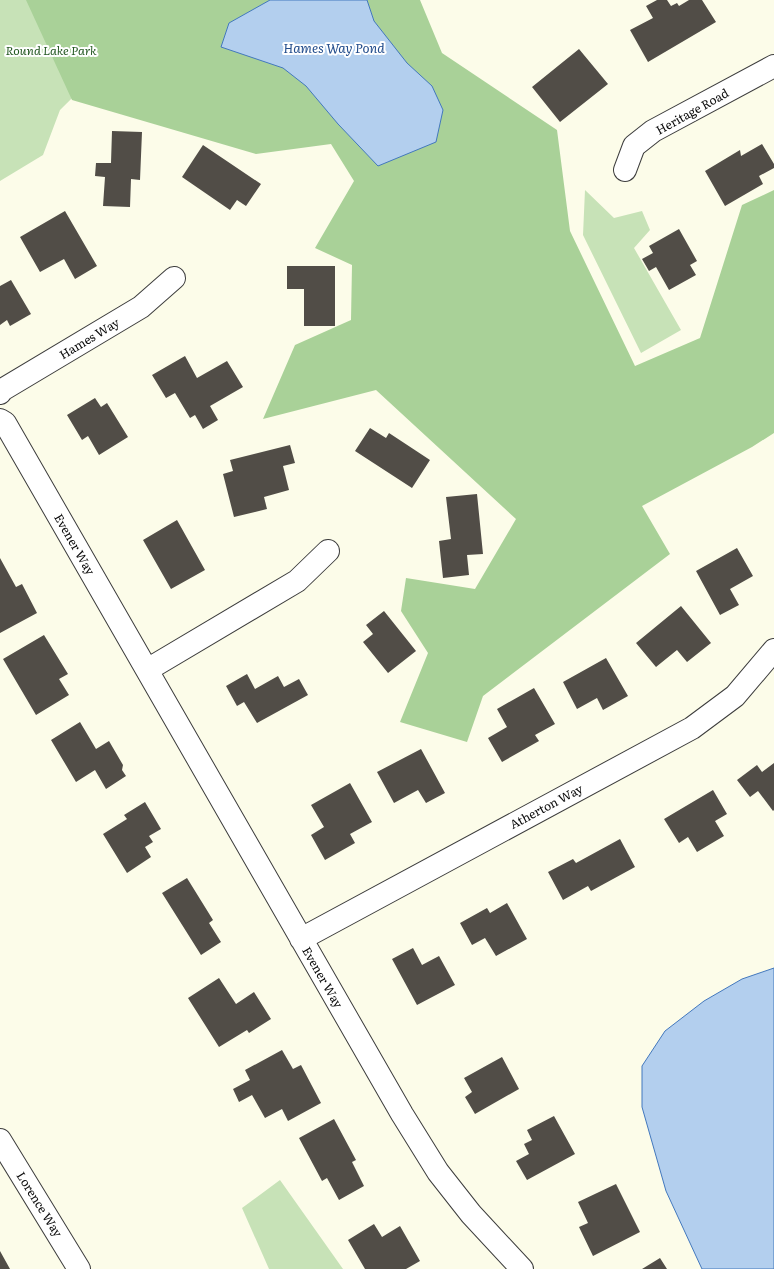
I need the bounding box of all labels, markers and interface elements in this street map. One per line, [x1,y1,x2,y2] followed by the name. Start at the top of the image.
[283,38,385,57] water label: Hames Way Pond
[5,41,97,59] park label: Round Lake Park
[652,83,732,138] street label: Heritage Road
[55,313,123,363] street label: Hames Way
[50,510,100,578] street label: Evener Way
[506,779,586,833] street label: Atherton Way
[298,943,348,1011] street label: Evener Way
[13,1168,67,1240] street label: Lorence Way

